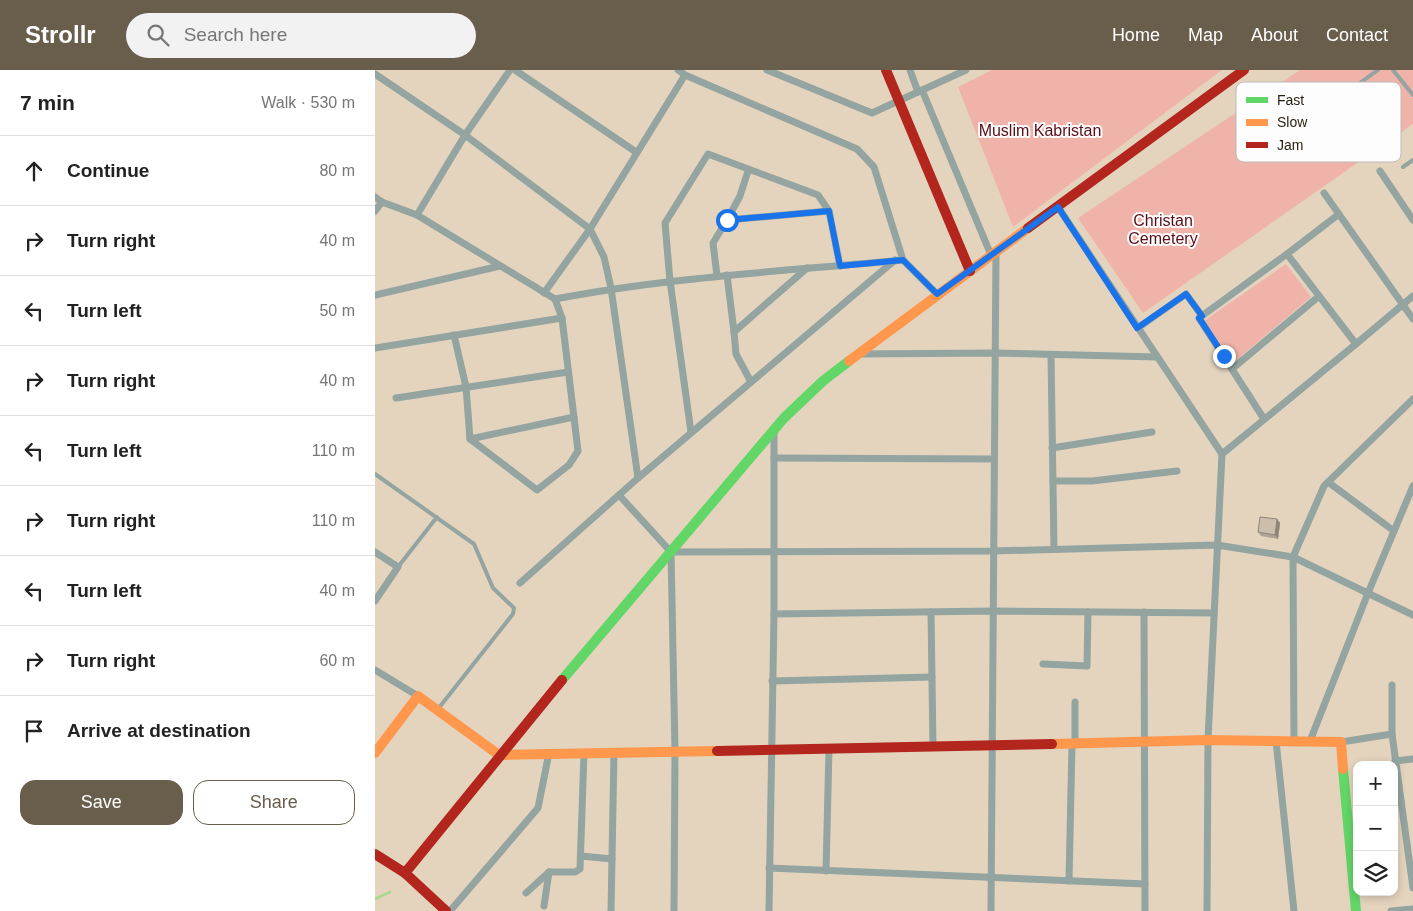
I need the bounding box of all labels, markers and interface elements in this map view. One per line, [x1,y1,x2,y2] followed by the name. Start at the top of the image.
[126,13,476,58] search box
[25,21,96,48] text: Strollr
[144,21,172,49] icon: search
[184,24,287,45] text: Search here
[1112,25,1160,45] text: Home
[1188,25,1223,45] text: Map
[1251,25,1298,45] text: About
[1326,25,1388,45] text: Contact
[1236,82,1401,162] legend
[20,91,75,114] text: 7 min
[1277,92,1304,108] text: Fast
[261,94,355,111] text: Walk · 530 m
[1277,114,1308,130] text: Slow
[979,122,1101,139] park label: Muslim Kabristan
[1277,137,1303,153] text: Jam
[20,157,48,185] icon: ahead
[67,160,149,181] text: Continue
[319,162,355,179] text: 80 m
[716,209,739,232] route start
[1128,212,1198,247] park label: Christan Cemetery
[20,227,48,255] icon: right
[67,230,155,251] text: Turn right
[319,232,355,249] text: 40 m
[20,297,48,325] icon: left
[67,300,142,321] text: Turn left
[319,302,355,319] text: 50 m
[1213,345,1236,368] route end
[20,367,48,395] icon: right
[67,370,155,391] text: Turn right
[319,372,355,389] text: 40 m
[20,437,48,465] icon: left
[67,440,142,461] text: Turn left
[312,442,355,459] text: 110 m
[20,507,48,535] icon: right
[67,510,155,531] text: Turn right
[312,512,355,529] text: 110 m
[20,577,48,605] icon: left
[67,580,142,601] text: Turn left
[319,582,355,599] text: 40 m
[20,647,48,675] icon: right
[67,650,155,671] text: Turn right
[319,652,355,669] text: 60 m
[20,717,48,745] icon: arrive
[67,720,251,741] text: Arrive at destination
[1353,761,1398,896] map controls
[1353,761,1398,806] button: +
[20,780,183,825] button: Save
[193,780,355,825] button: Share
[1353,806,1398,851] button: −
[1353,851,1398,896] button: layers

